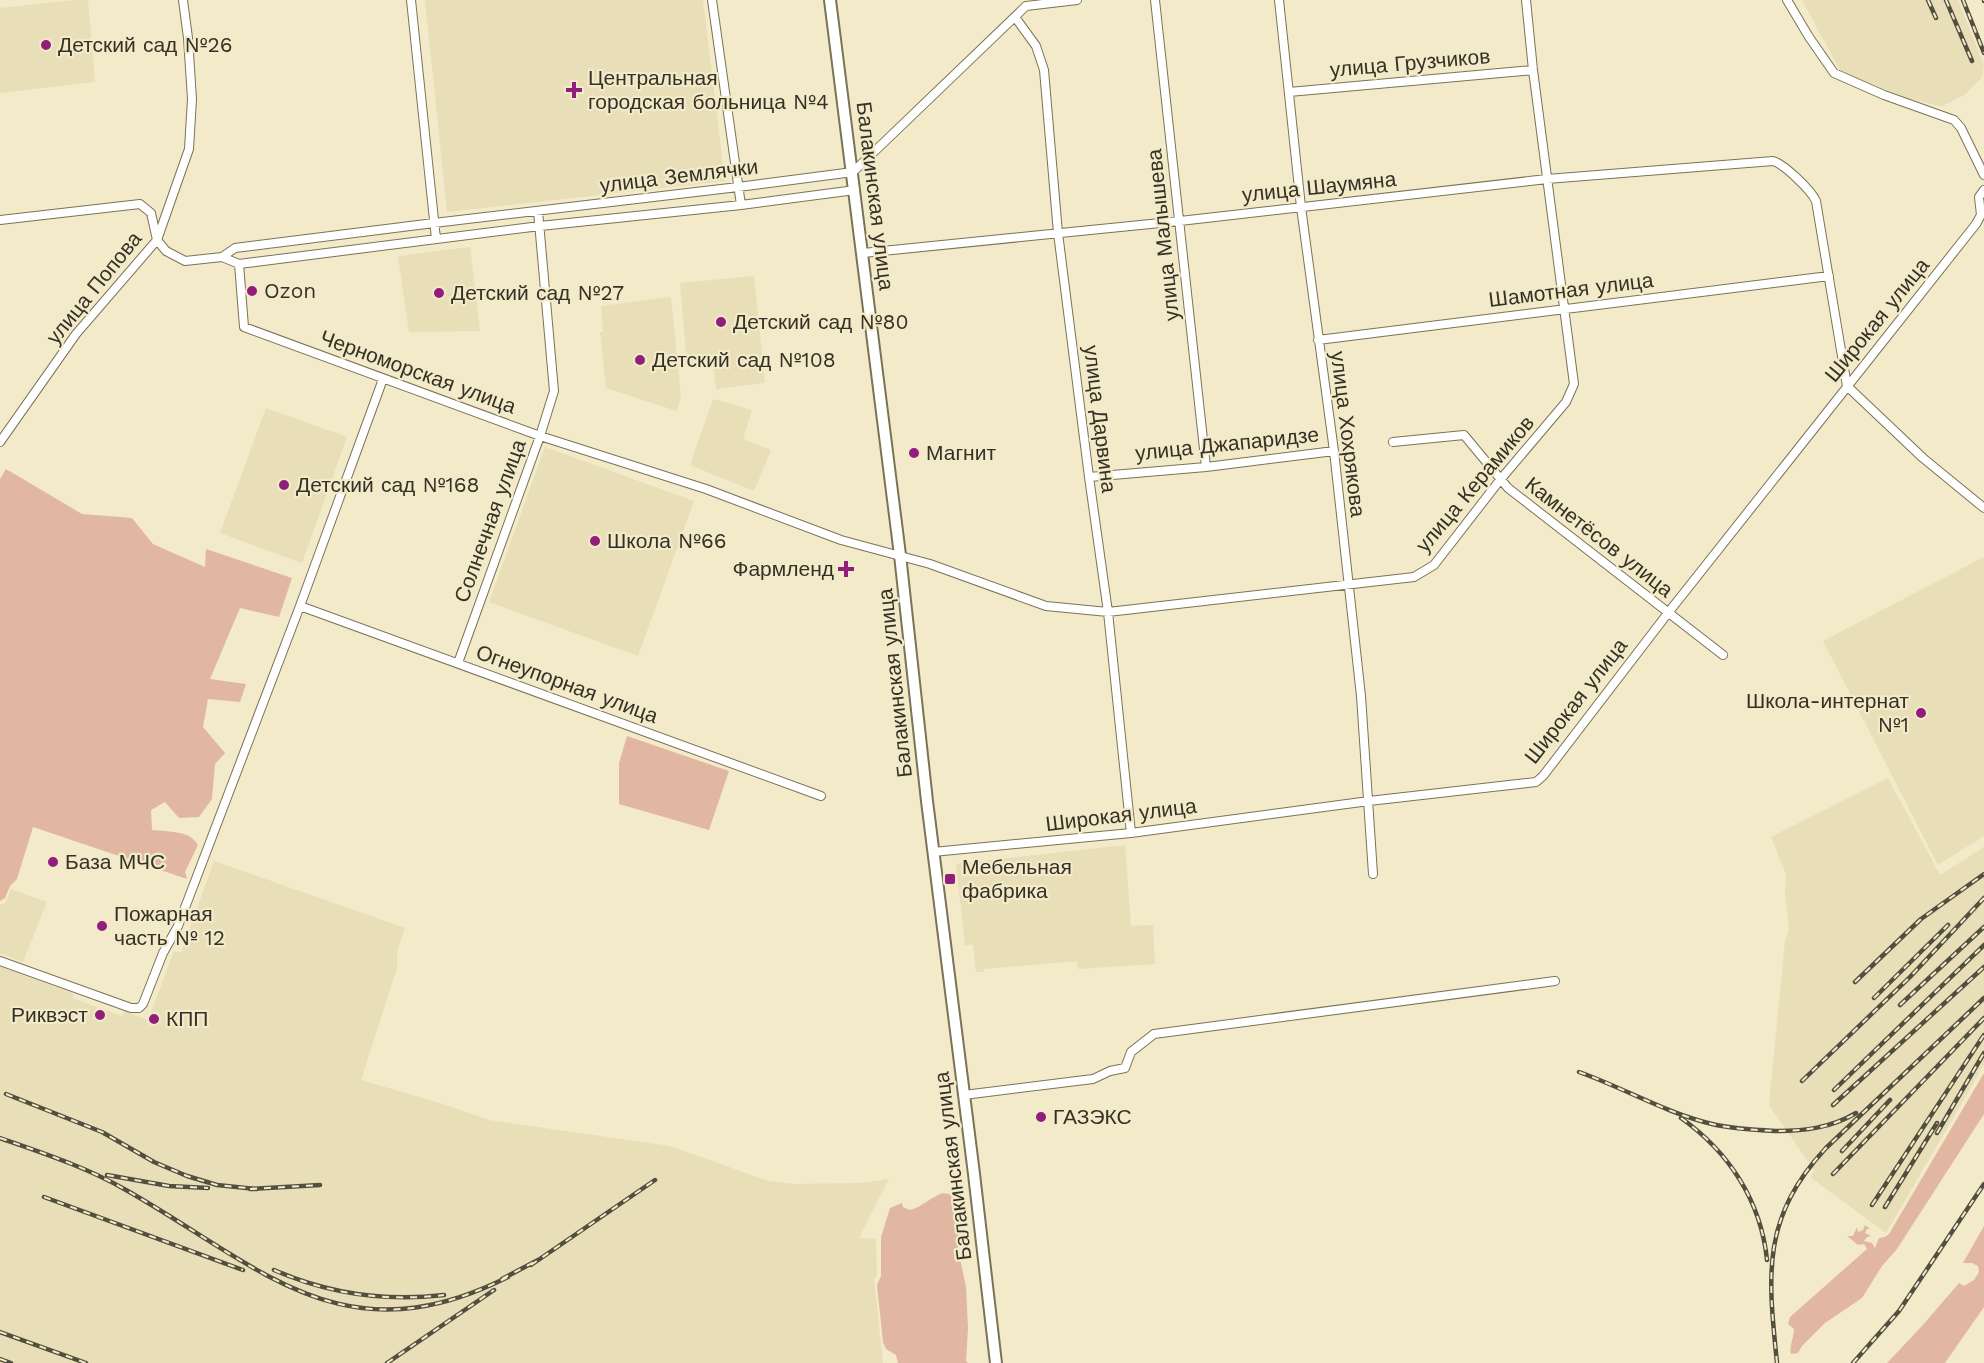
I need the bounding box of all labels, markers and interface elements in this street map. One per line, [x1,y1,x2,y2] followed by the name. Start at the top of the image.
[58,32,232,57] place label: Детский сад №26
[39,38,53,52] marker: Детский сад №26
[1329,43,1491,82] street label: улица Грузчиков
[588,65,829,114] place label: Центральная городская больница №4
[565,81,583,99] marker: Центральная городская больница №4
[852,100,900,292] street label: Балакинская улица
[1141,148,1184,322] street label: улица Малышева
[598,153,759,198] street label: улица Землячки
[1241,166,1398,207] street label: улица Шаумяна
[41,226,147,349] street label: улица Попова
[1819,253,1934,387] street label: Широкая улица
[1487,267,1655,312] street label: Шамотная улица
[264,278,316,303] place label: Ozon
[451,280,624,305] place label: Детский сад №27
[245,284,259,298] marker: Ozon
[432,286,446,300] marker: Детский сад №27
[733,309,908,334] place label: Детский сад №80
[714,315,728,329] marker: Детский сад №80
[317,324,520,419] street label: Черноморская улица
[1079,344,1122,495] street label: улица Дарвина
[652,347,836,372] place label: Детский сад №108
[1326,349,1371,519] street label: улица Хохрякова
[633,353,647,367] marker: Детский сад №108
[1410,410,1539,557] street label: улица Керамиков
[1134,421,1320,466] street label: улица Джапаридзе
[448,436,531,606] street label: Солнечная улица
[926,440,996,465] place label: Магнит
[907,446,921,460] marker: Магнит
[1520,471,1678,602] street label: Камнетёсов улица
[296,472,479,497] place label: Детский сад №168
[277,478,291,492] marker: Детский сад №168
[607,528,727,553] place label: Школа №66
[588,534,602,548] marker: Школа №66
[732,556,834,581] place label: Фармленд
[839,562,853,576] marker: Фармленд
[872,587,917,779] street label: Балакинская улица
[1519,633,1632,768] street label: Широкая улица
[473,639,662,728] street label: Огнеупорная улица
[1746,688,1909,737] place label: Школа-интернат №1
[1914,706,1928,720] marker: Школа-интернат №1
[1044,793,1198,836] street label: Широкая улица
[65,849,165,874] place label: База МЧС
[962,854,1072,903] place label: Мебельная фабрика
[46,855,60,869] marker: База МЧС
[943,872,957,886] marker: Мебельная фабрика
[114,901,225,950] place label: Пожарная часть № 12
[95,919,109,933] marker: Пожарная часть № 12
[11,1002,88,1027] place label: Риквэст
[166,1006,208,1031] place label: КПП
[93,1008,107,1022] marker: Риквэст
[147,1012,161,1026] marker: КПП
[928,1070,976,1262] street label: Балакинская улица
[1053,1104,1132,1129] place label: ГАЗЭКС
[1034,1110,1048,1124] marker: ГАЗЭКС

